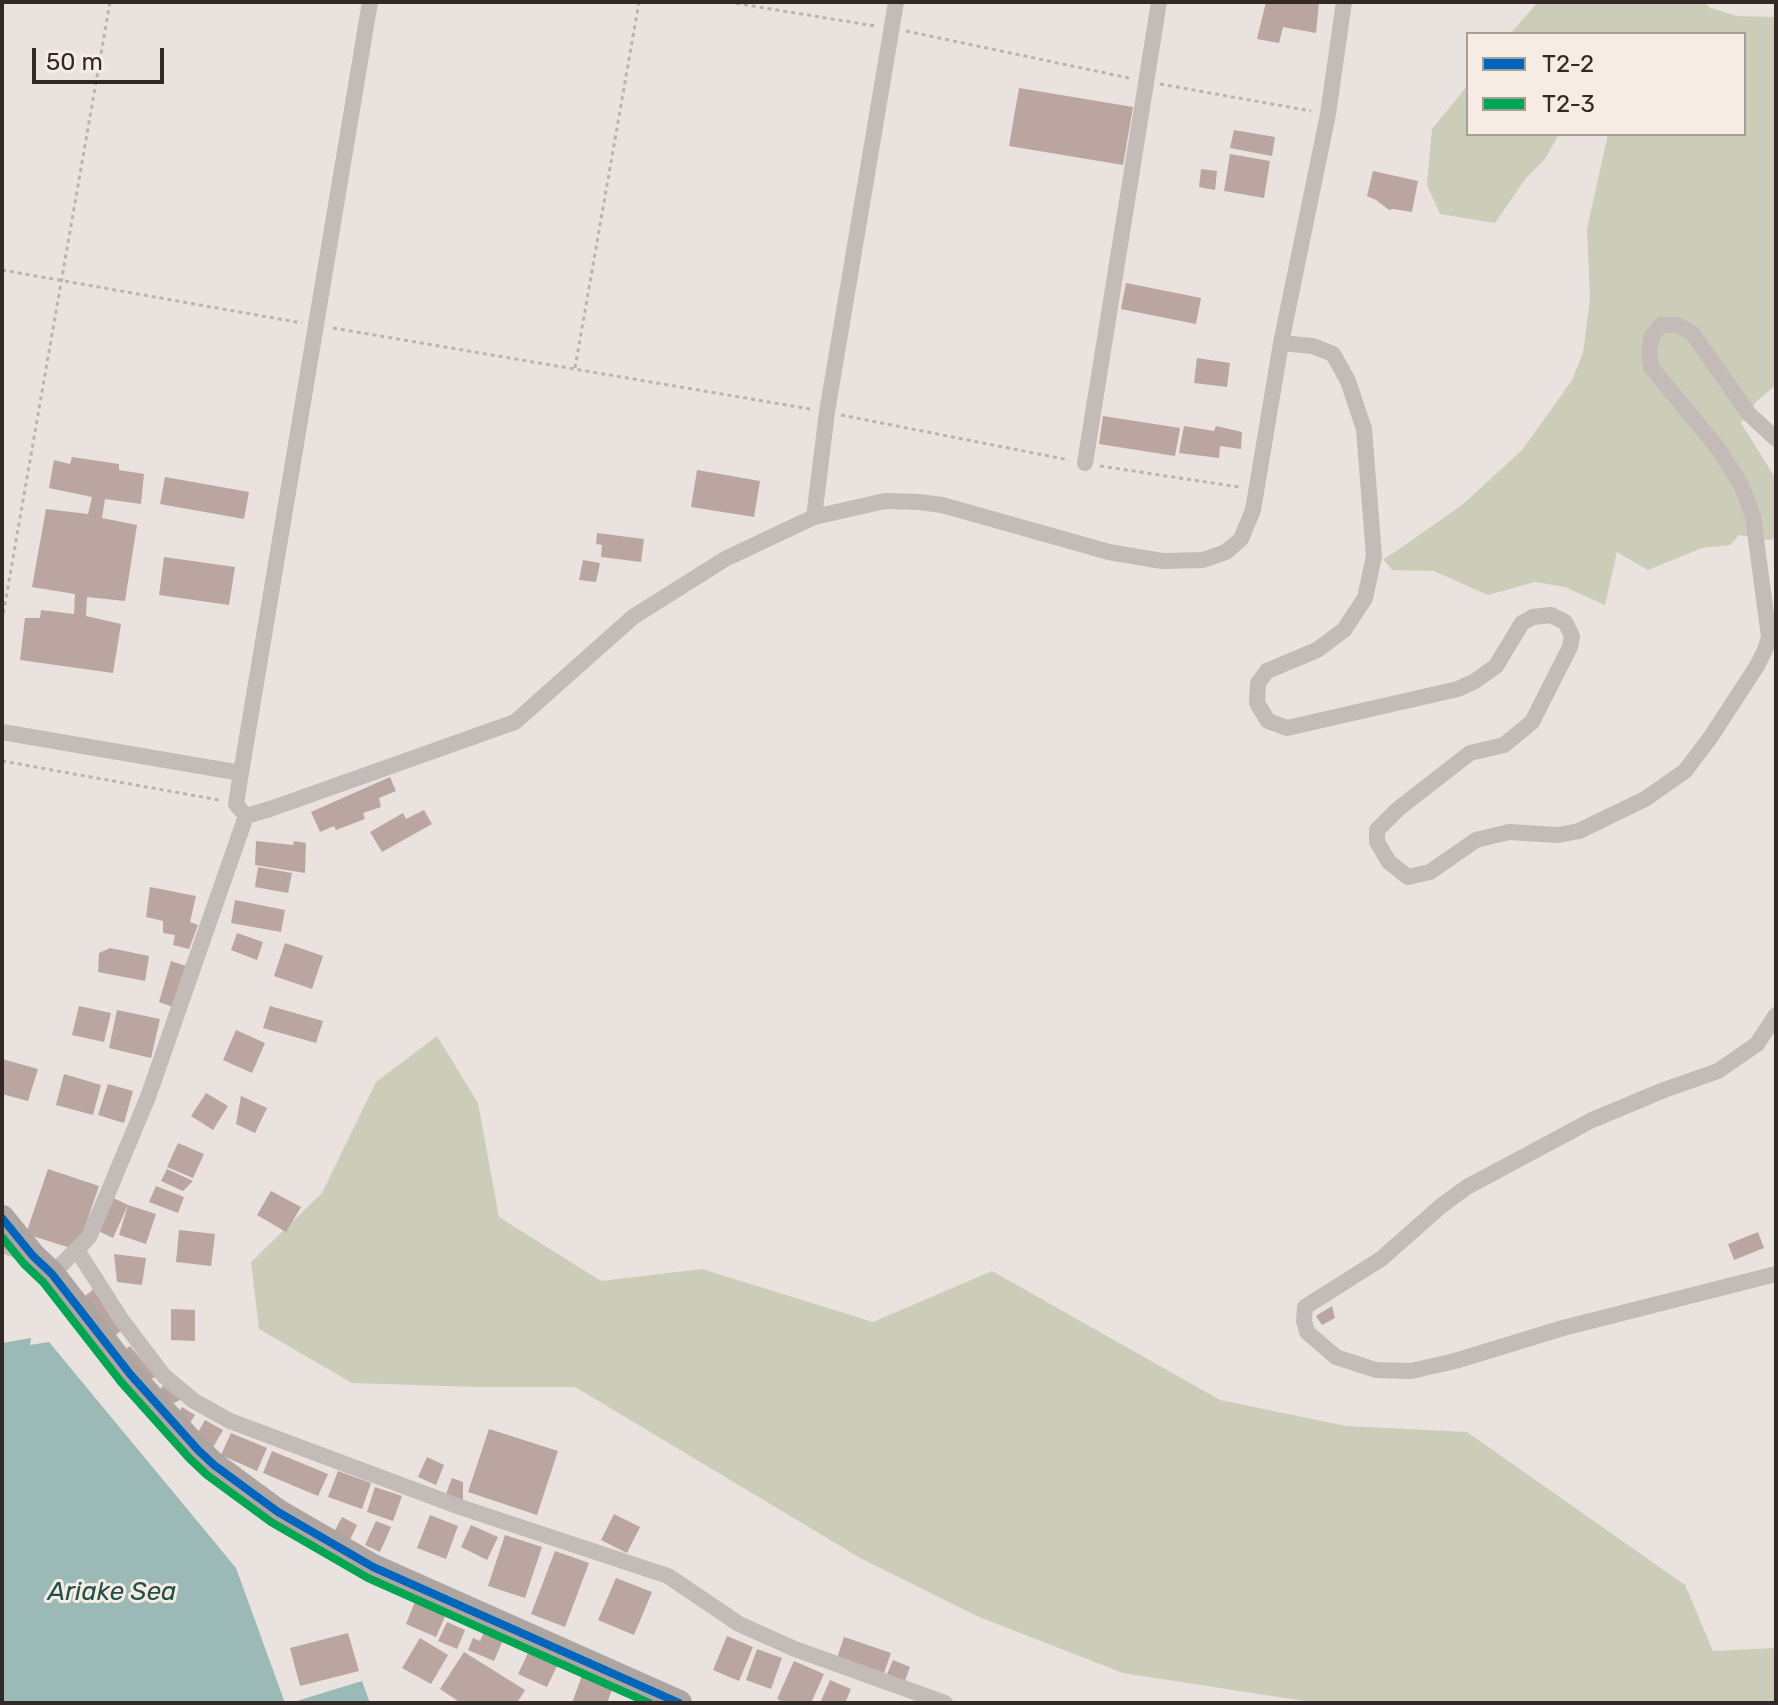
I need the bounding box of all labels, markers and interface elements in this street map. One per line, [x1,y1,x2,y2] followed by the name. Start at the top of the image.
[36,32,168,82] scale bar
[1466,32,1746,136] legend
[46,48,103,76] text: 50 m
[1542,50,1594,78] text: T2-2
[1542,90,1595,118] text: T2-3
[48,1576,176,1608] water label: Ariake Sea

